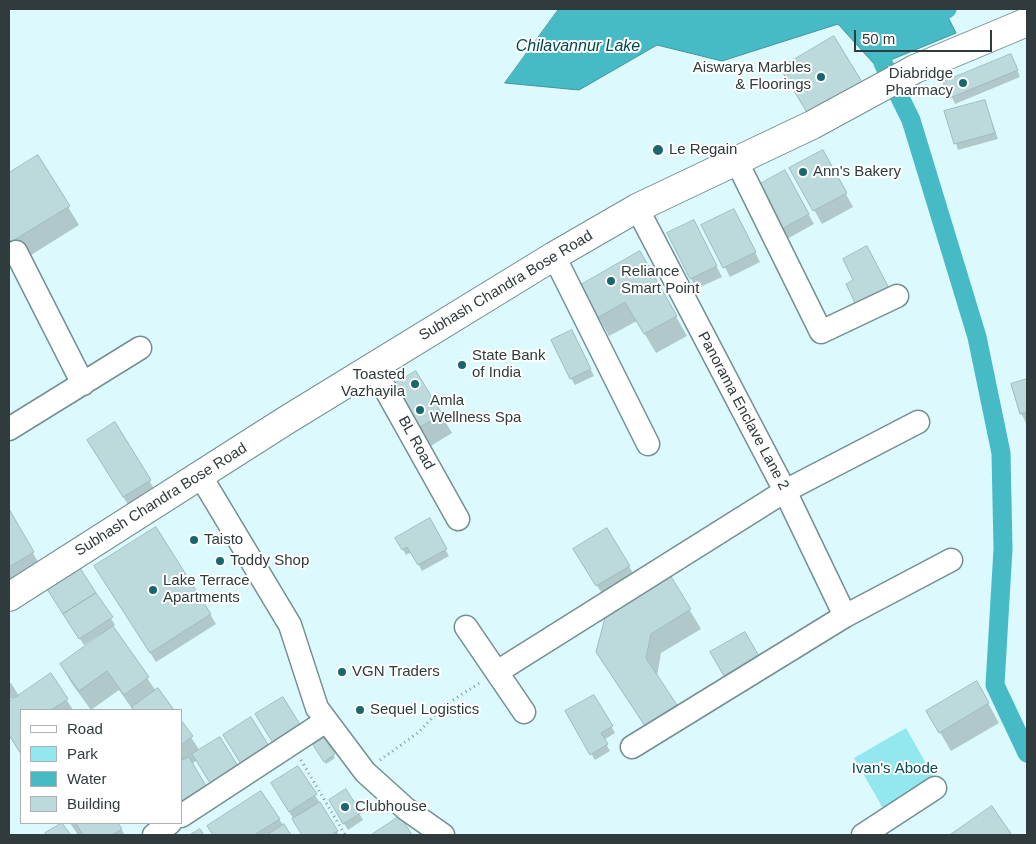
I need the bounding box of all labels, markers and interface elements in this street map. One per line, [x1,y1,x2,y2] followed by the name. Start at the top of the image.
[856,20,994,52] scale bar
[862,30,895,47] text: 50 m
[516,37,640,57] water label: Chilavannur Lake
[693,59,811,94] place label: Aiswarya Marbles & Floorings
[885,65,953,100] place label: Diabridge Pharmacy
[815,71,827,83] marker: Aiswarya Marbles & Floorings
[957,77,969,89] marker: Diabridge Pharmacy
[669,141,737,159] place label: Le Regain
[651,143,665,157] marker: Le Regain
[813,163,901,181] place label: Ann's Bakery
[797,166,809,178] marker: Ann's Bakery
[416,227,596,345] street label: Subhash Chandra Bose Road
[621,263,699,298] place label: Reliance Smart Point
[605,275,617,287] marker: Reliance Smart Point
[694,329,792,493] street label: Panorama Enclave Lane 2
[472,347,545,382] place label: State Bank of India
[456,359,468,371] marker: State Bank of India
[341,366,405,401] place label: Toasted Vazhayila
[409,378,421,390] marker: Toasted Vazhayila
[430,392,521,427] place label: Amla Wellness Spa
[414,404,426,416] marker: Amla Wellness Spa
[394,413,438,473] street label: BL Road
[72,440,250,560] street label: Subhash Chandra Bose Road
[204,531,243,549] place label: Taisto
[188,534,200,546] marker: Taisto
[230,552,309,570] place label: Toddy Shop
[214,555,226,567] marker: Toddy Shop
[163,572,250,607] place label: Lake Terrace Apartments
[147,584,159,596] marker: Lake Terrace Apartments
[352,663,440,681] place label: VGN Traders
[336,666,348,678] marker: VGN Traders
[370,701,479,719] place label: Sequel Logistics
[354,704,366,716] marker: Sequel Logistics
[20,709,182,824] legend
[67,720,103,737] text: Road
[67,745,98,762] text: Park
[852,760,938,778] park label: Ivan's Abode
[67,770,106,787] text: Water
[67,795,120,812] text: Building
[355,798,427,816] place label: Clubhouse
[339,801,351,813] marker: Clubhouse

